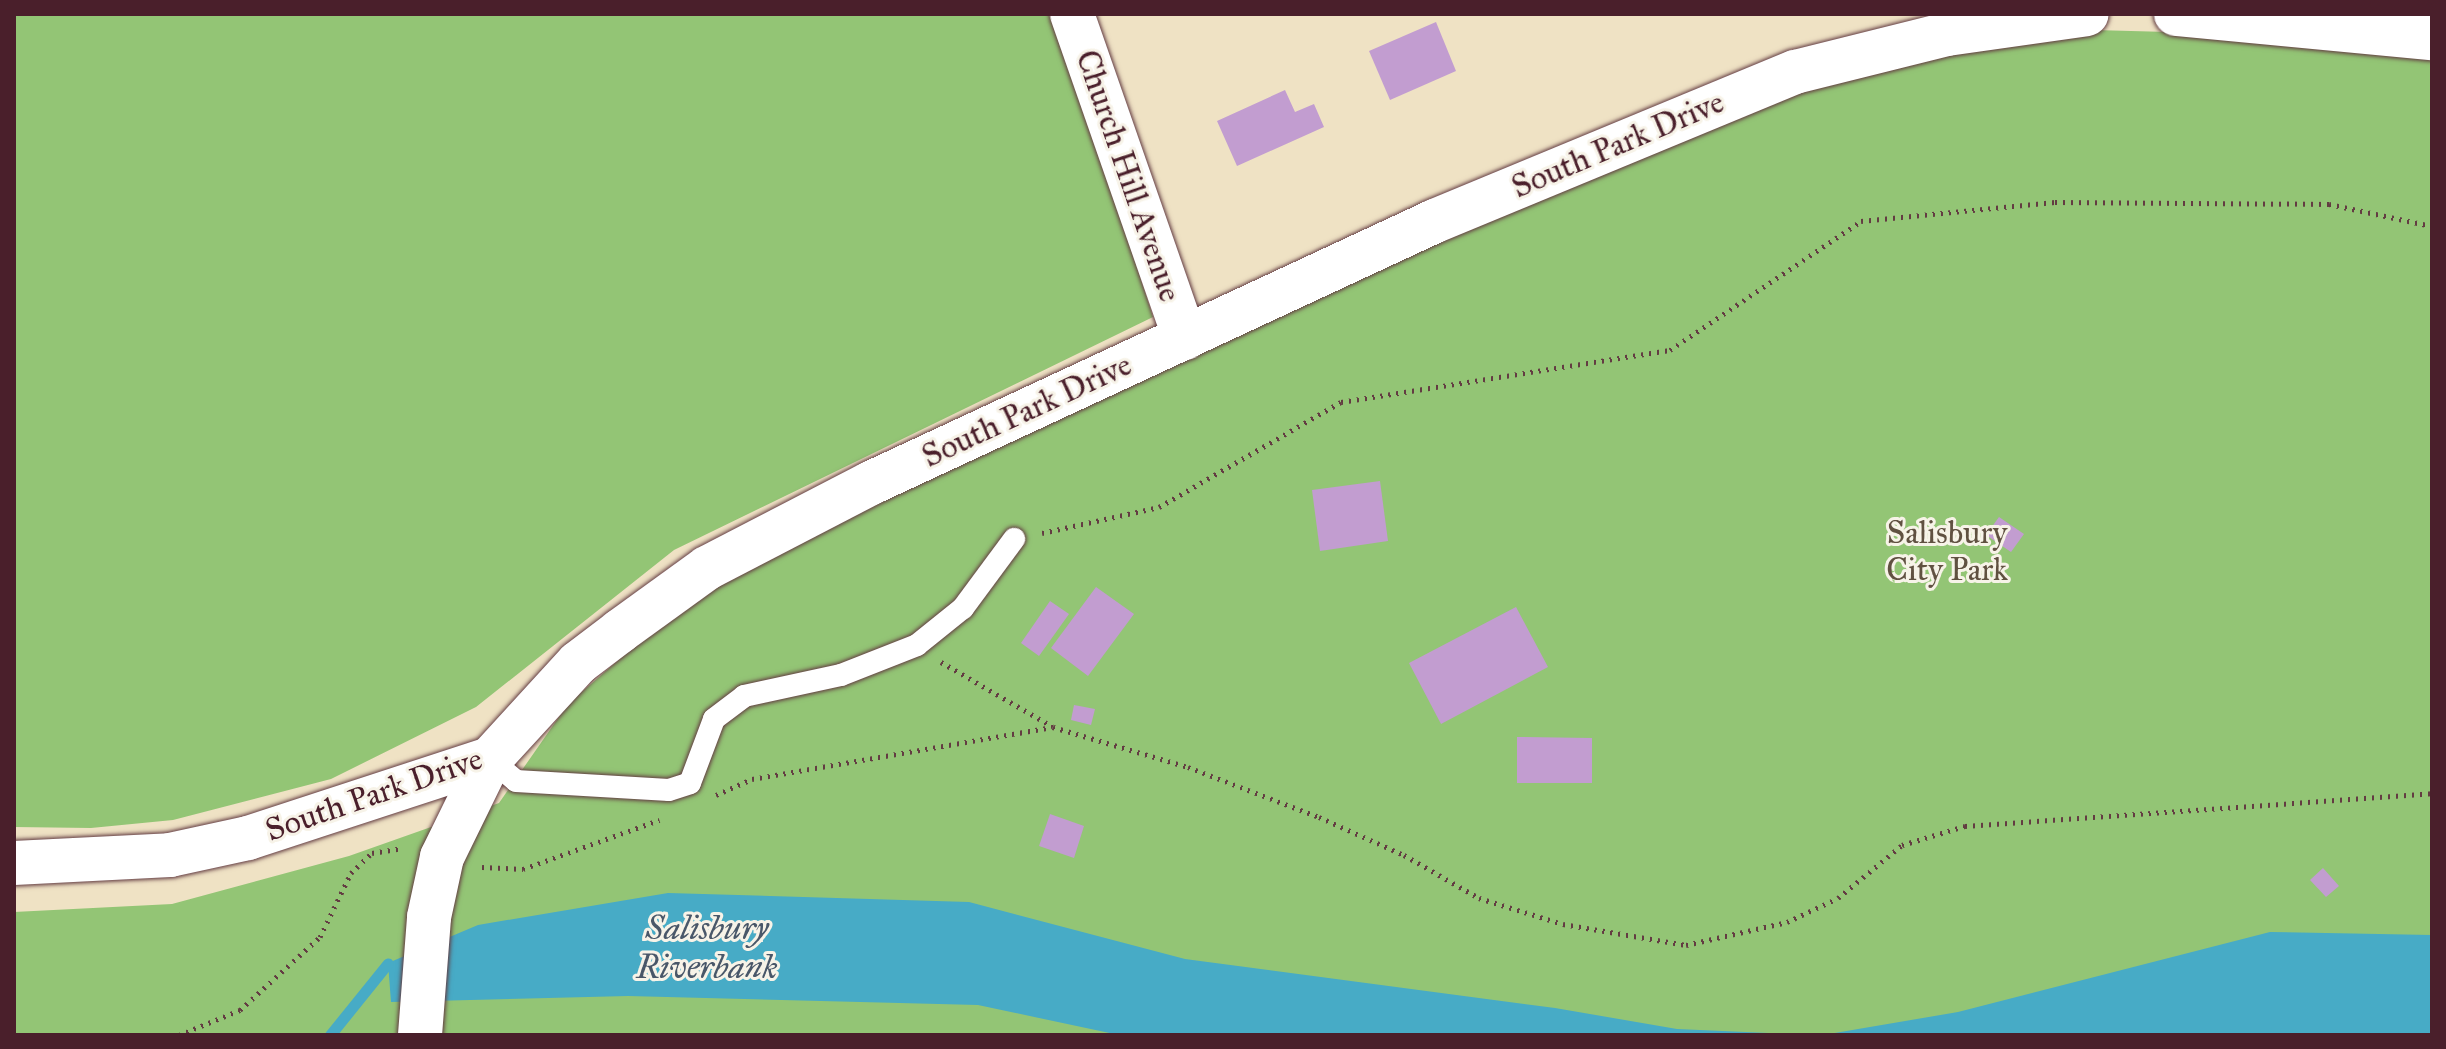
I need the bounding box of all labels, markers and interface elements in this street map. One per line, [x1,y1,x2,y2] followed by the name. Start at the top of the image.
[1067,45,1189,307] street label: Church Hill Avenue
[1506,83,1730,207] street label: South Park Drive
[916,346,1138,476] street label: South Park Drive
[1886,515,2008,590] park label: Salisbury City Park
[261,740,487,850] street label: South Park Drive
[636,907,778,986] water label: Salisbury Riverbank

